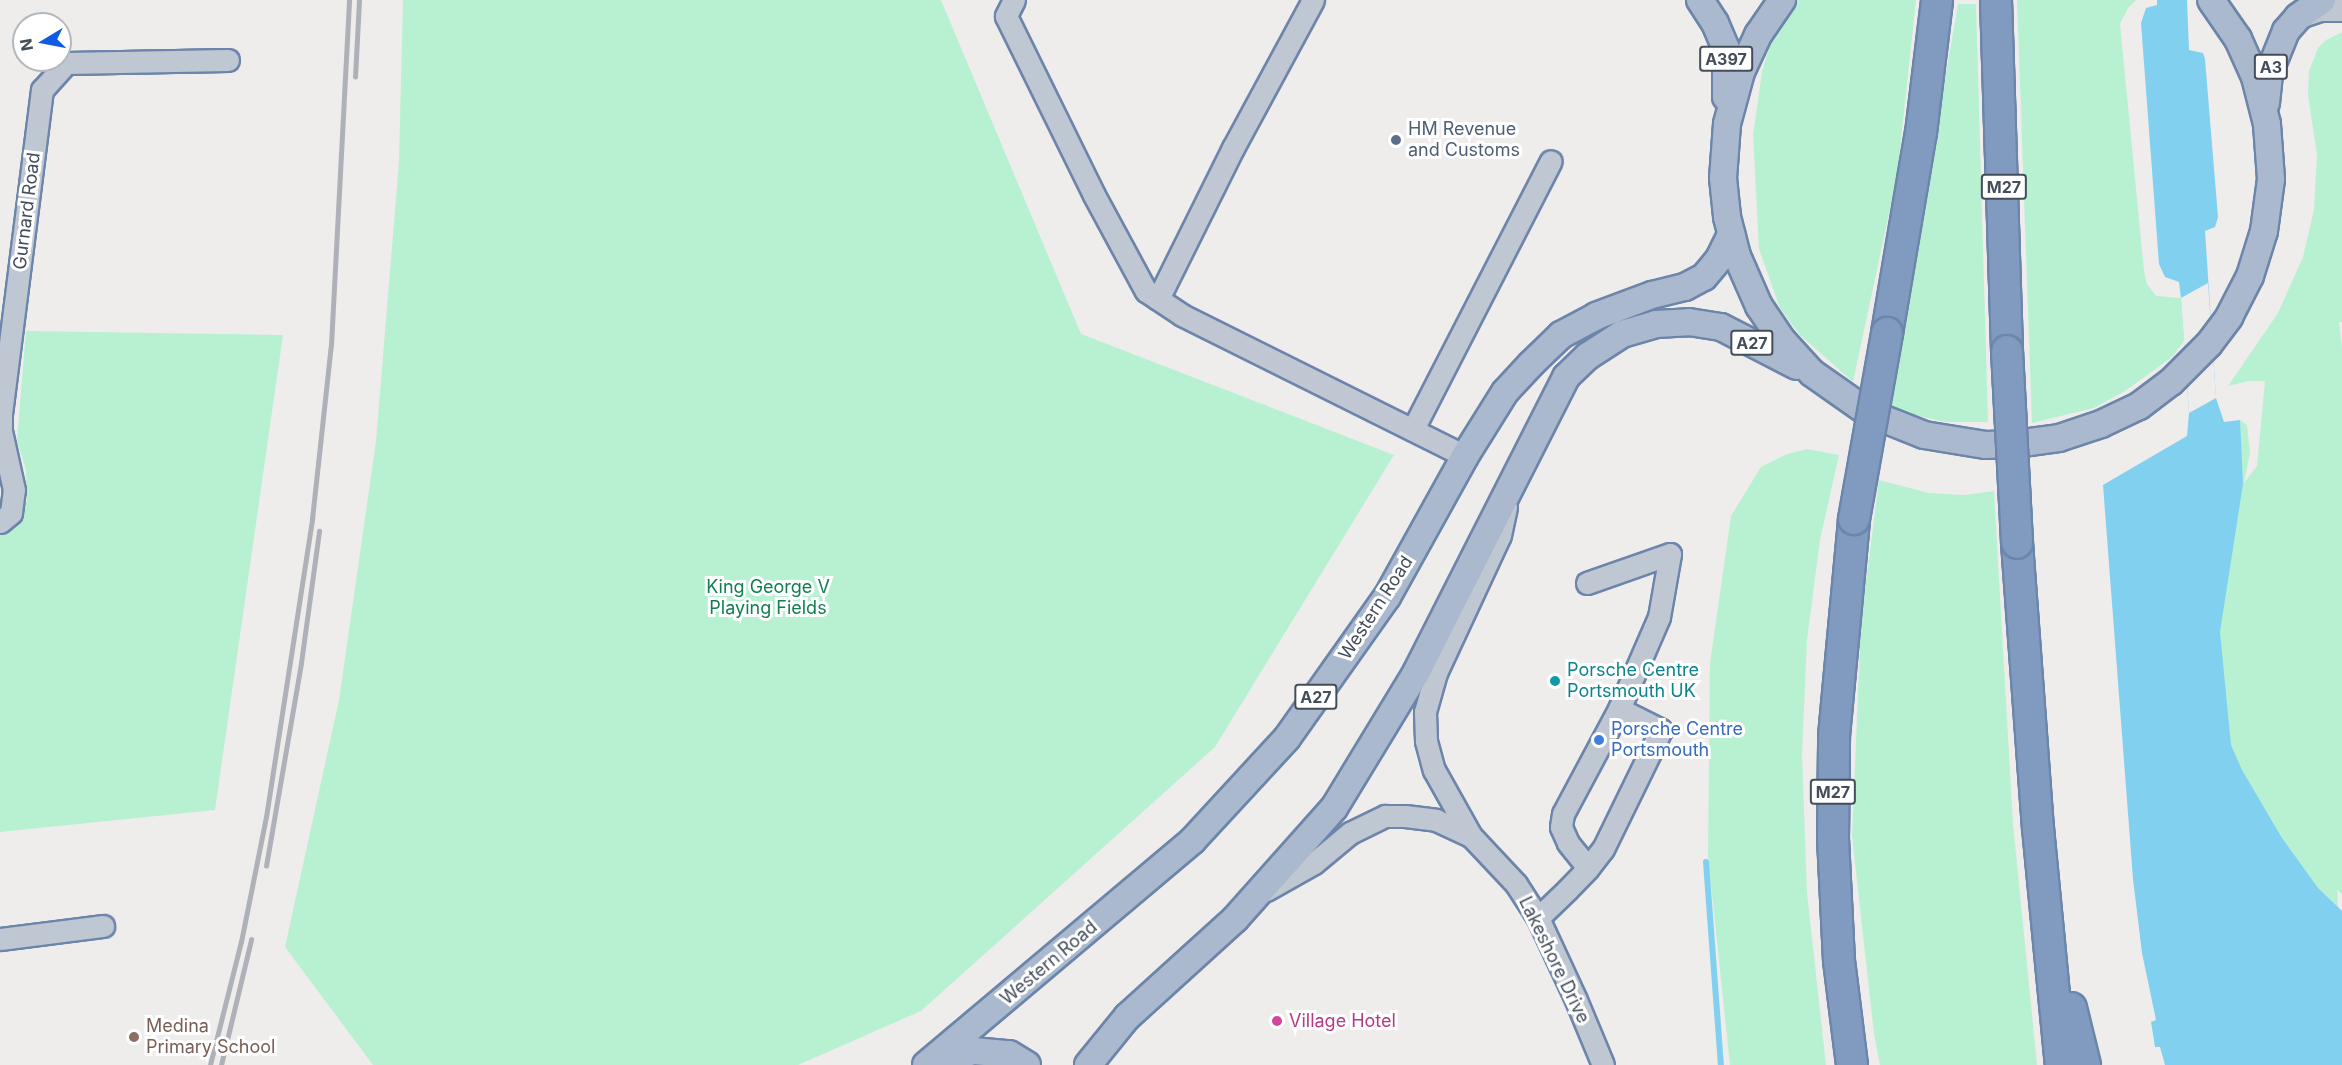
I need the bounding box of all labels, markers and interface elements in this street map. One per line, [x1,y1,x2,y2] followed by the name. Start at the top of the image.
[12,12,72,72] north arrow
[15,37,37,53] text: N
[1699,46,1753,72] road number: A397
[2253,54,2289,80] road number: A3
[1408,119,1520,162] place label: HM Revenue and Customs
[1389,133,1403,147] marker: HM Revenue and Customs
[9,151,45,271] street label: Gurnard Road
[1980,174,2028,200] road number: M27
[1730,330,1774,356] road number: A27
[1334,552,1418,664] street label: Western Road
[706,577,830,620] park label: King George V Playing Fields
[1567,660,1699,702] place label: Porsche Centre Portsmouth UK
[1548,674,1562,688] marker: Porsche Centre Portsmouth UK
[1294,684,1338,710] road number: A27
[1611,719,1743,762] place label: Porsche Centre Portsmouth
[1592,733,1606,747] marker: Porsche Centre Portsmouth
[1809,779,1857,805] road number: M27
[1514,893,1594,1027] street label: Lakeshore Drive
[996,916,1102,1010] street label: Western Road
[1289,1010,1396,1032] place label: Village Hotel
[1270,1014,1284,1028] marker: Village Hotel
[146,1016,275,1058] place label: Medina Primary School
[127,1030,141,1044] marker: Medina Primary School

